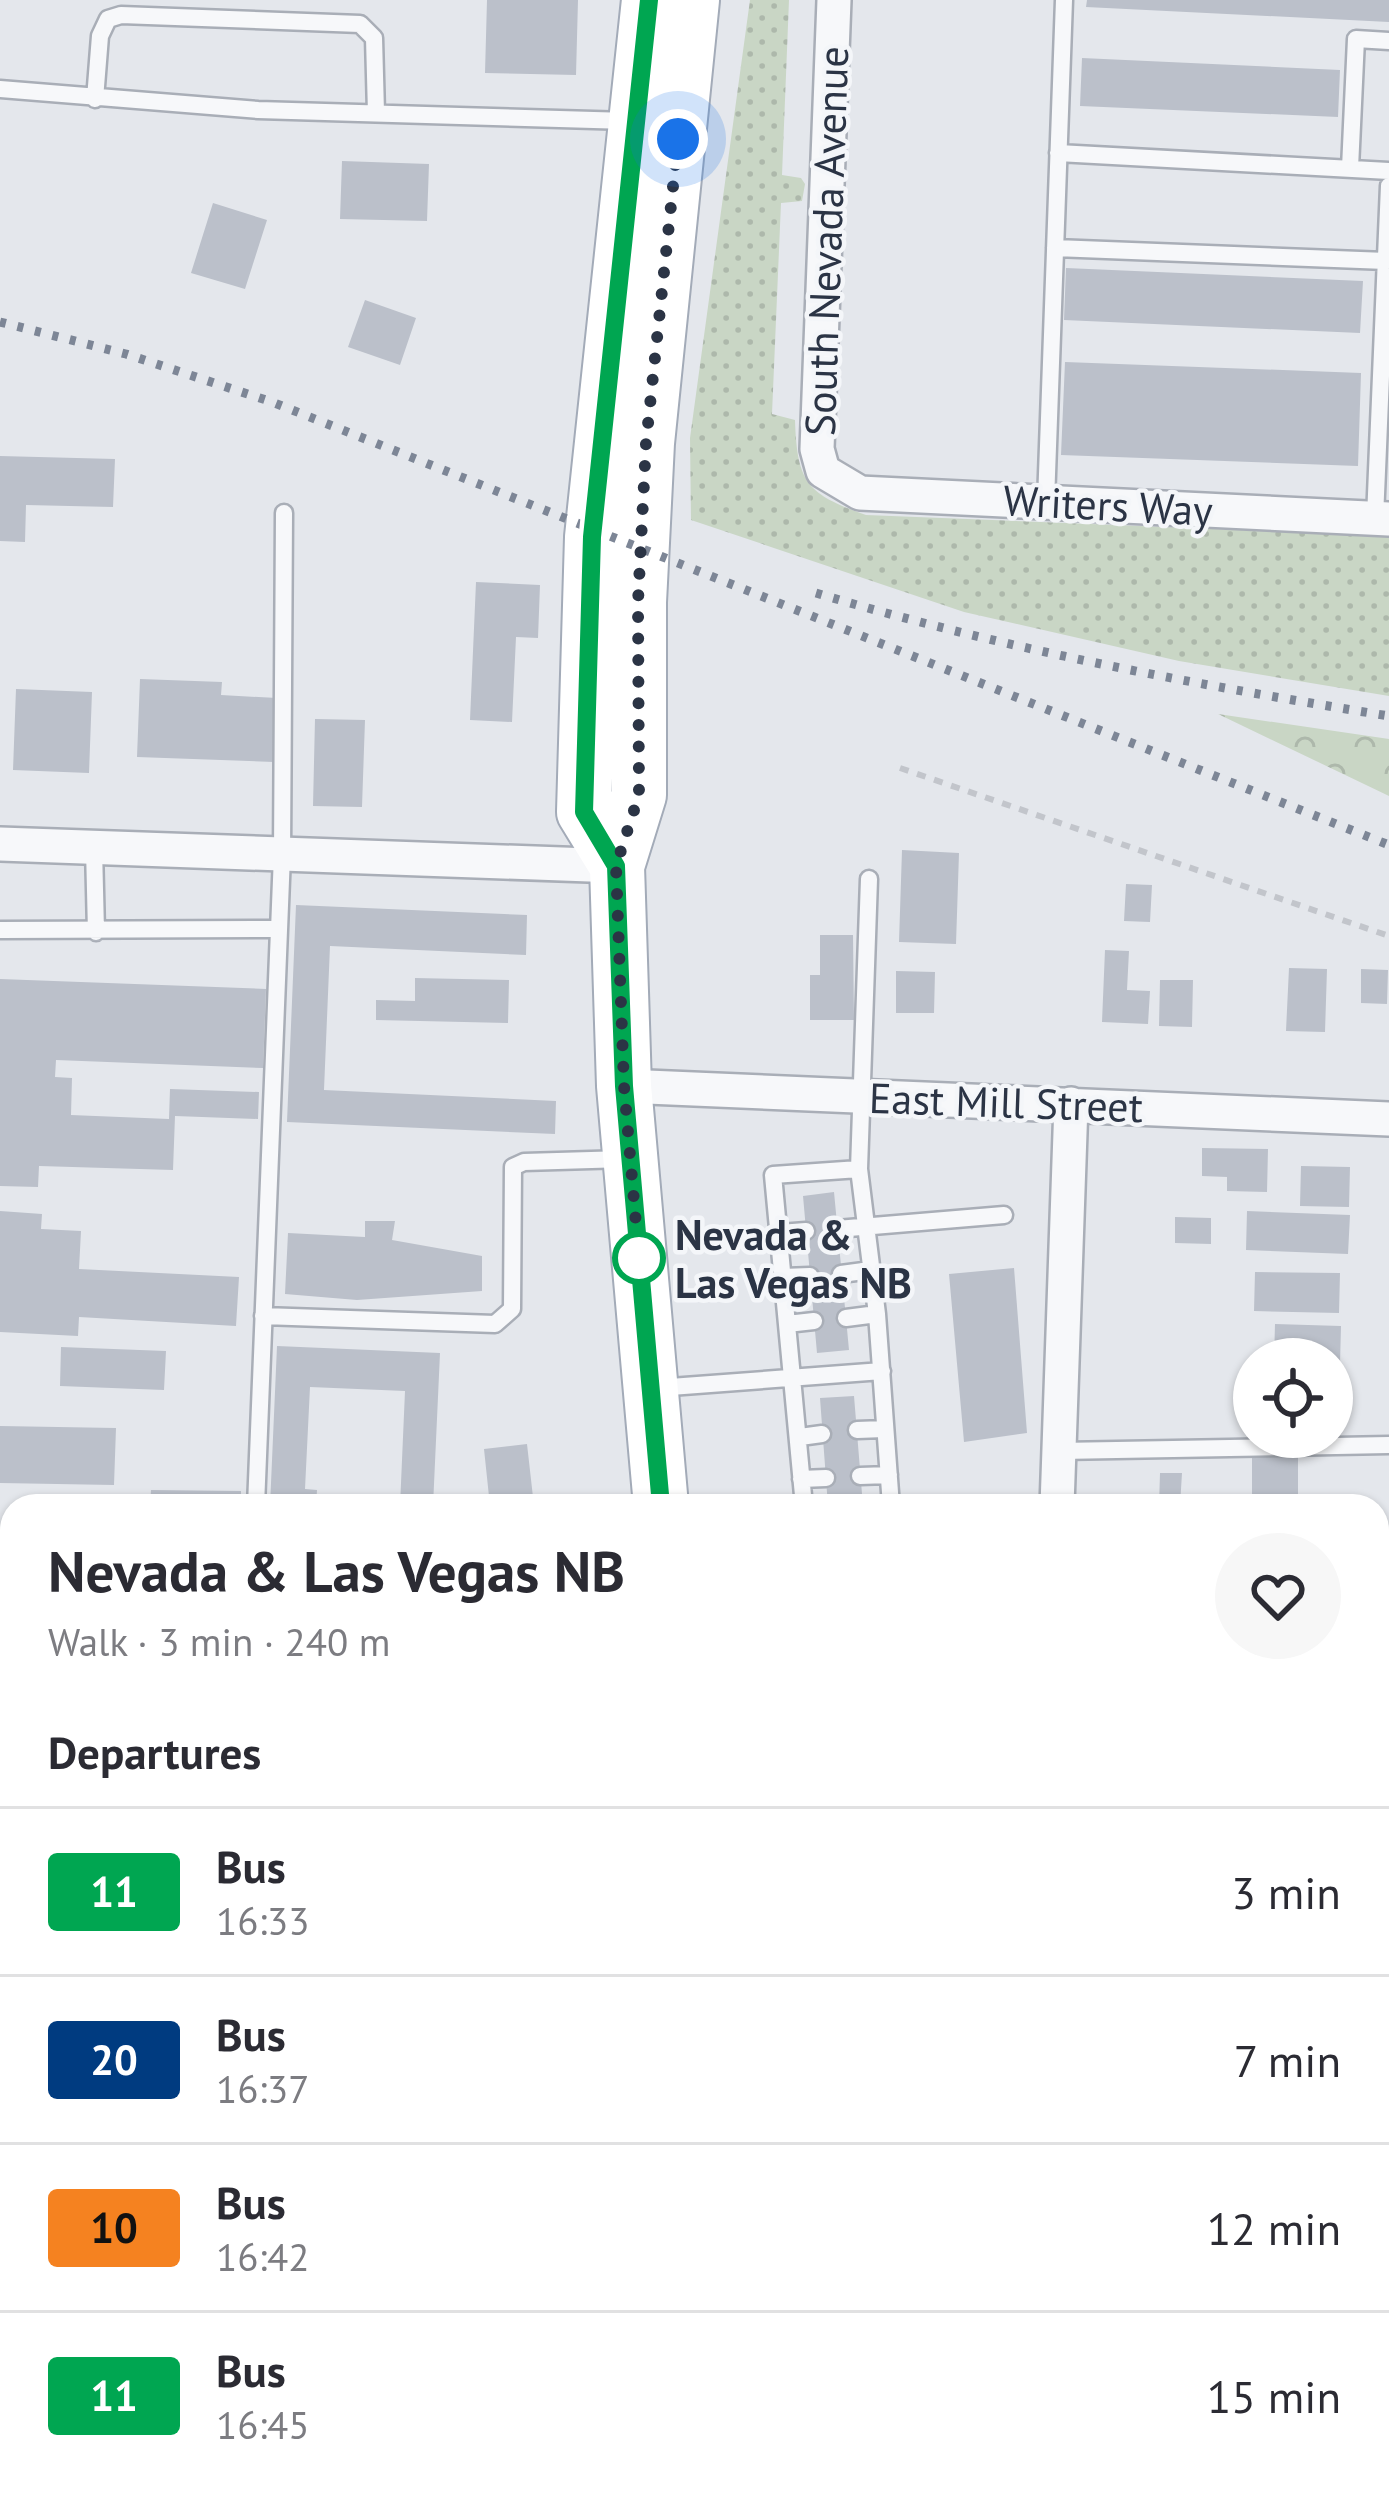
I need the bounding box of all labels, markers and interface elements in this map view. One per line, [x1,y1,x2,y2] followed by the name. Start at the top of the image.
[792,45,860,437] street label: South Nevada Avenue
[648,109,708,169] your location
[1002,472,1214,538] street label: Writers Way
[868,1070,1144,1134] street label: East Mill Street
[675,1207,912,1310] place label: Nevada & Las Vegas NB
[614,1233,664,1283] marker: Nevada & Las Vegas NB
[1233,1338,1353,1458] map controls
[1233,1338,1353,1458] button: locate
[1215,1533,1341,1659] button: heart
[48,1534,625,1608] text: Nevada & Las Vegas NB
[48,1616,390,1667] text: Walk · 3 min · 240 m
[48,1723,261,1781] text: Departures
[216,1837,286,1895] text: Bus
[1231,1863,1341,1921] text: 3 min
[90,1864,138,1919] text: 11
[216,1895,310,1946] text: 16:33
[216,2005,286,2063] text: Bus
[1234,2031,1341,2089] text: 7 min
[90,2032,138,2087] text: 20
[216,2063,310,2114] text: 16:37
[216,2173,286,2231] text: Bus
[1207,2199,1341,2257] text: 12 min
[90,2200,138,2255] text: 10
[216,2231,310,2282] text: 16:42
[216,2341,286,2399] text: Bus
[1207,2367,1341,2425] text: 15 min
[90,2368,138,2423] text: 11
[216,2399,310,2450] text: 16:45

